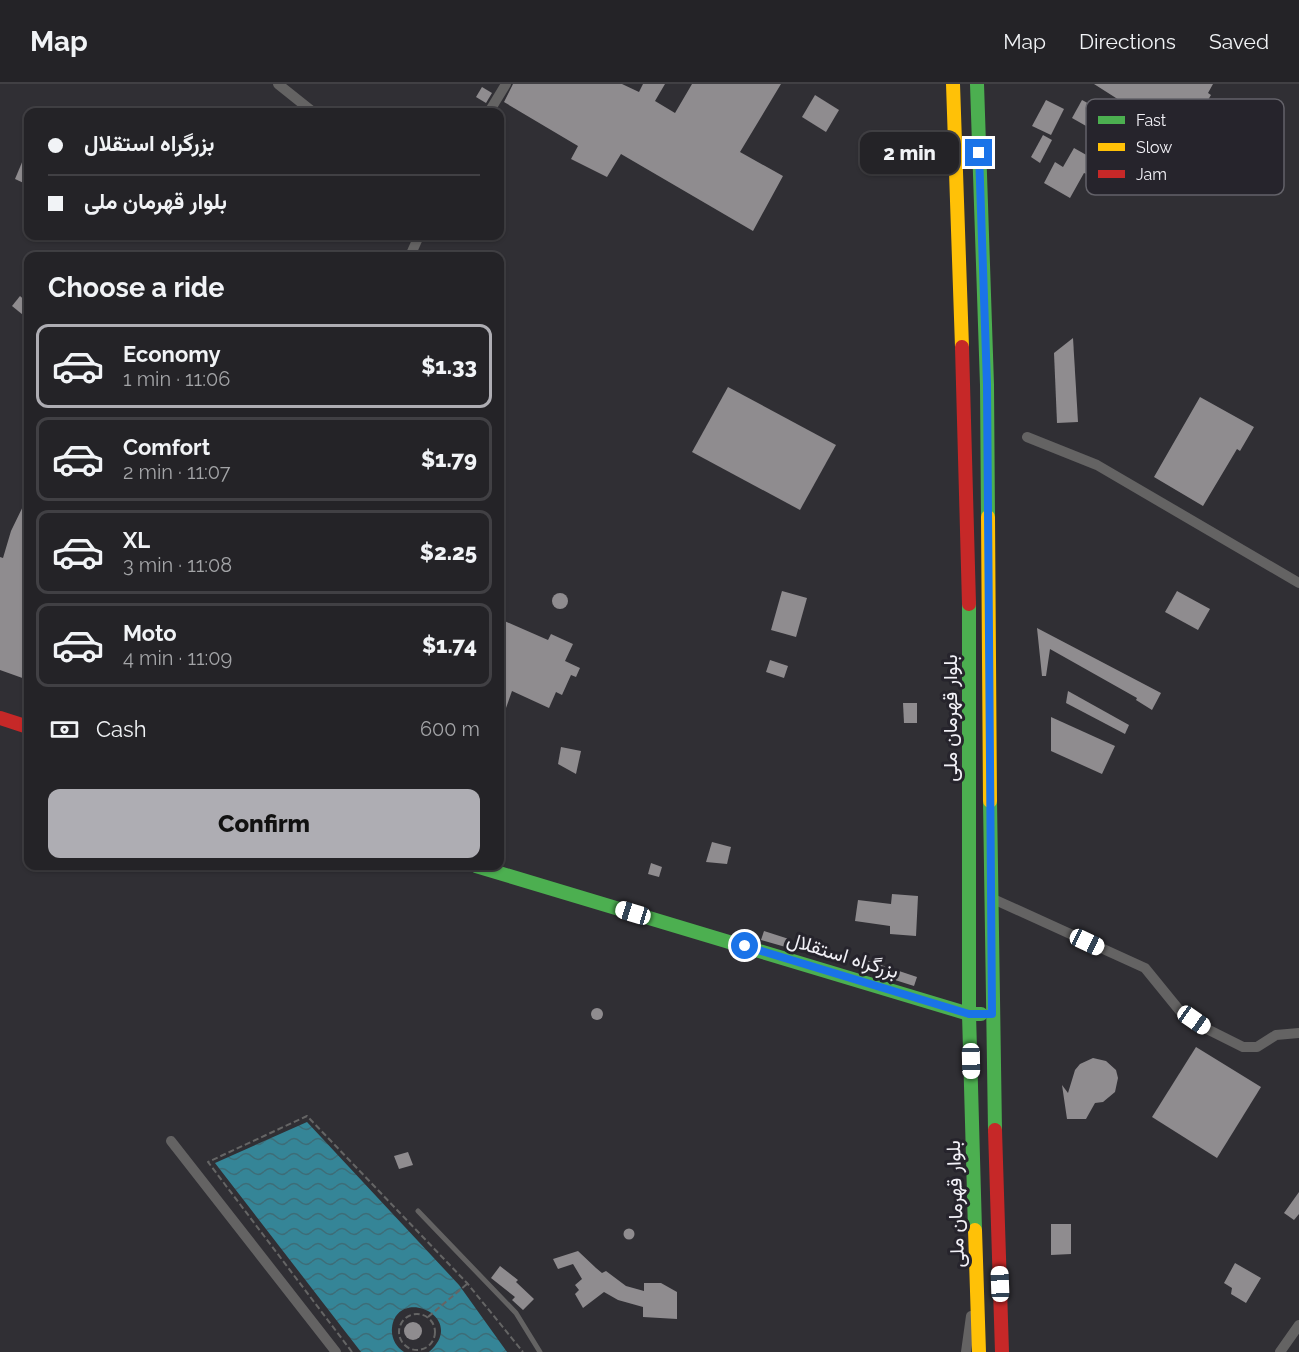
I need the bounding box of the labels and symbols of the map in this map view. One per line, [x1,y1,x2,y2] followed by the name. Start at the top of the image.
[1086,99,1284,195] legend
[1136,111,1167,130] text: Fast
[859,132,958,174] callout: 2 min
[1136,138,1172,157] text: Slow
[965,139,992,166] route end
[1136,165,1167,184] text: Jam
[938,654,963,782] street label: بلوار قهرمان ملی
[613,899,653,927] car
[1067,926,1107,958] car
[784,927,902,984] street label: بزرگراه استقلال
[731,932,758,959] route start
[1174,1002,1214,1038] car
[962,1043,980,1079] car
[941,1140,970,1268] street label: بلوار قهرمان ملی
[990,1266,1010,1302] car

